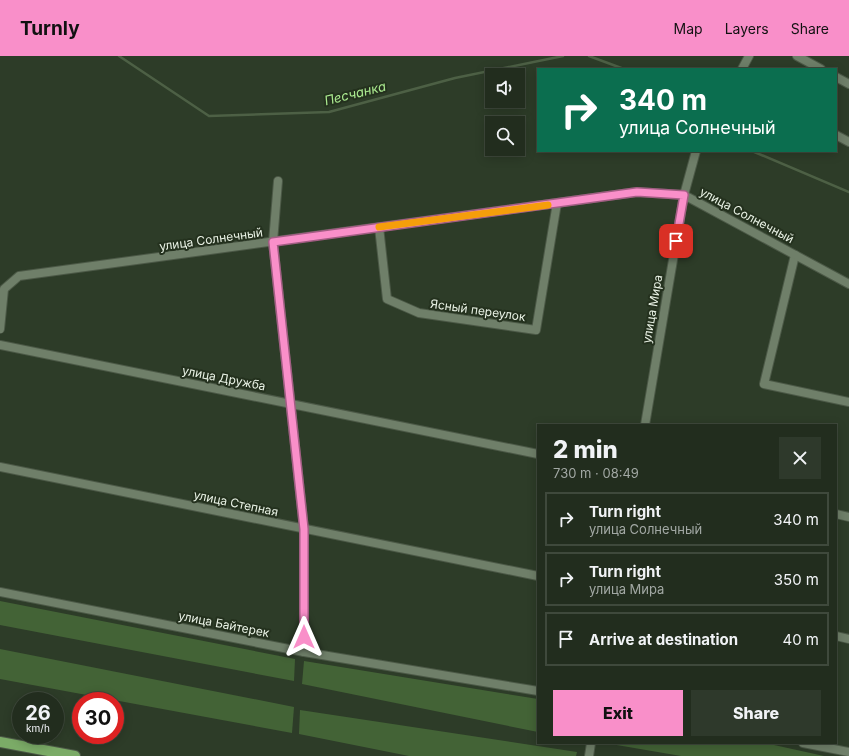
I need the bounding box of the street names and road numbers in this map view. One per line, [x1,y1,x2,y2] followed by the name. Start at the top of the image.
[697,184,797,246] street label: улица Солнечный
[158,224,264,254] street label: улица Солнечный
[639,273,665,345] street label: улица Мира
[429,296,527,324] street label: Ясный переулок
[181,363,267,393] street label: улица Дружба
[192,487,280,519] street label: улица Степная
[177,608,271,640] street label: улица Байтерек

